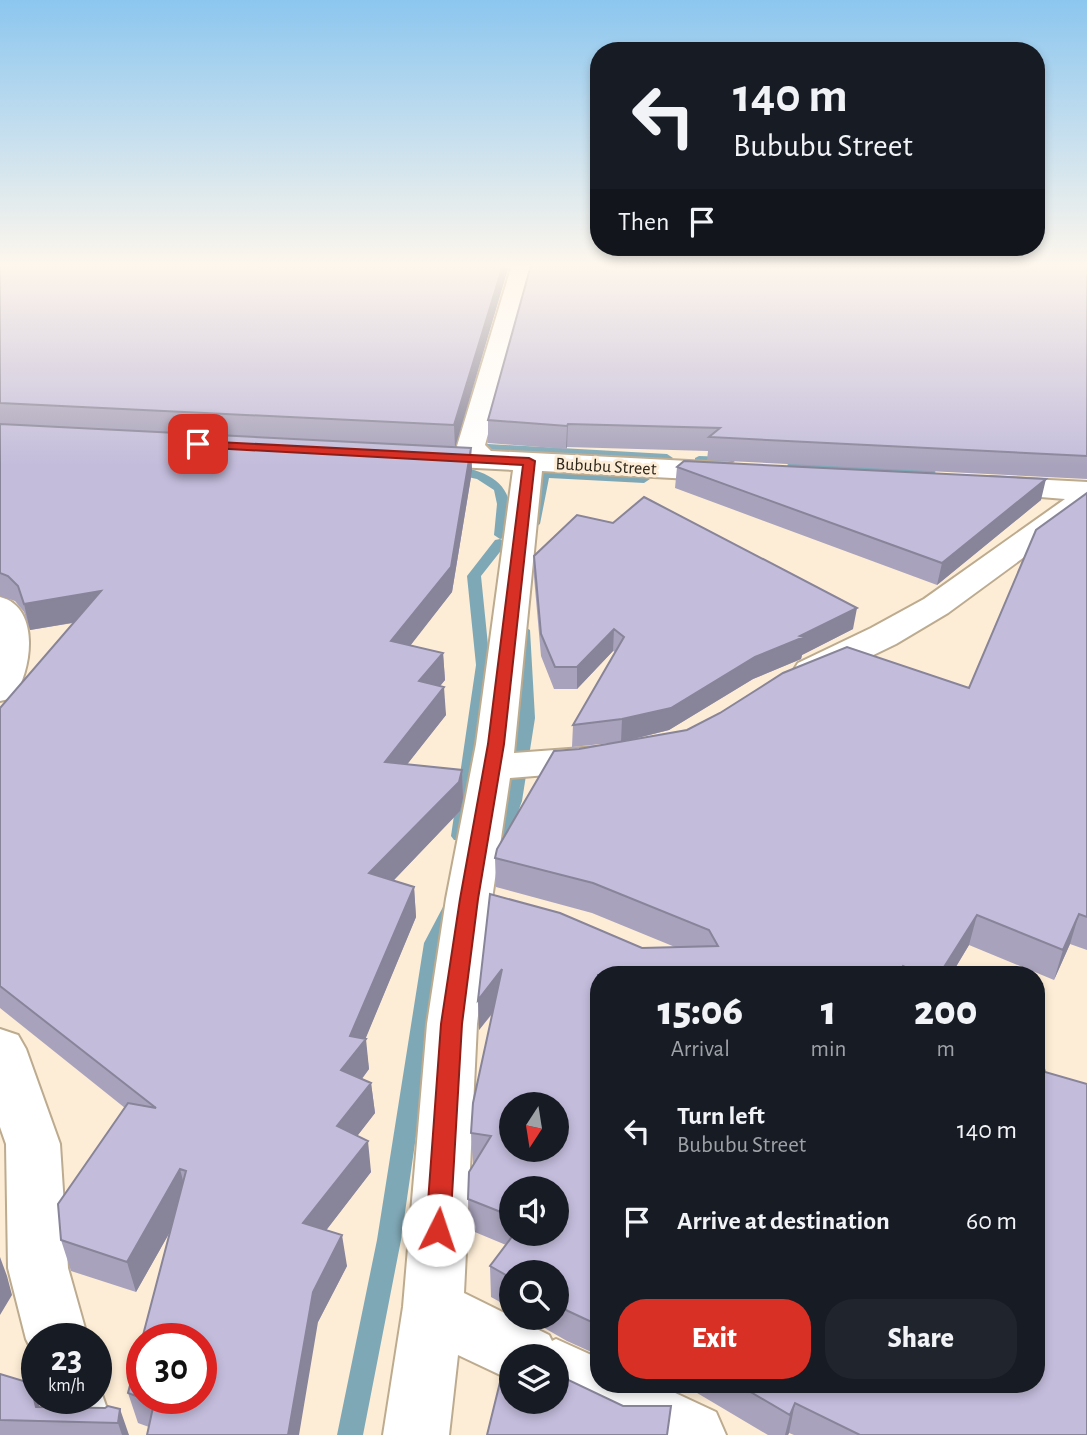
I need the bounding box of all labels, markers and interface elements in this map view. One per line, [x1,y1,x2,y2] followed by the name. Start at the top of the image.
[618,70,709,161] icon: left
[733,72,848,121] text: 140 m
[733,130,913,162] text: Bububu Street
[683,203,721,241] icon: arrive
[618,209,669,235] text: Then
[168,414,228,474] pin
[179,425,217,463] icon: arrive
[555,455,657,479] street label: Bububu Street
[657,990,743,1032] text: 15:06
[821,990,836,1032] text: 1
[914,990,978,1032] text: 200
[671,1038,730,1061] text: Arrival
[811,1038,846,1061] text: min
[937,1038,955,1061] text: m
[499,1092,569,1162] north arrow
[499,1092,569,1414] map controls
[677,1103,765,1129] text: Turn left
[618,1112,656,1150] icon: left
[957,1117,1017,1143] text: 140 m
[677,1134,806,1157] text: Bububu Street
[499,1176,569,1246] button: sound
[401,1193,475,1267] position arrow
[618,1203,656,1241] icon: arrive
[677,1208,890,1234] text: Arrive at destination
[966,1208,1017,1234] text: 60 m
[499,1260,569,1330] button: search
[618,1299,811,1379] button: Exit
[825,1299,1017,1379] button: Share
[126,1323,217,1414] speed limit sign: 30
[51,1342,82,1377] text: 23
[499,1344,569,1414] button: layers
[48,1377,85,1395] text: km/h

